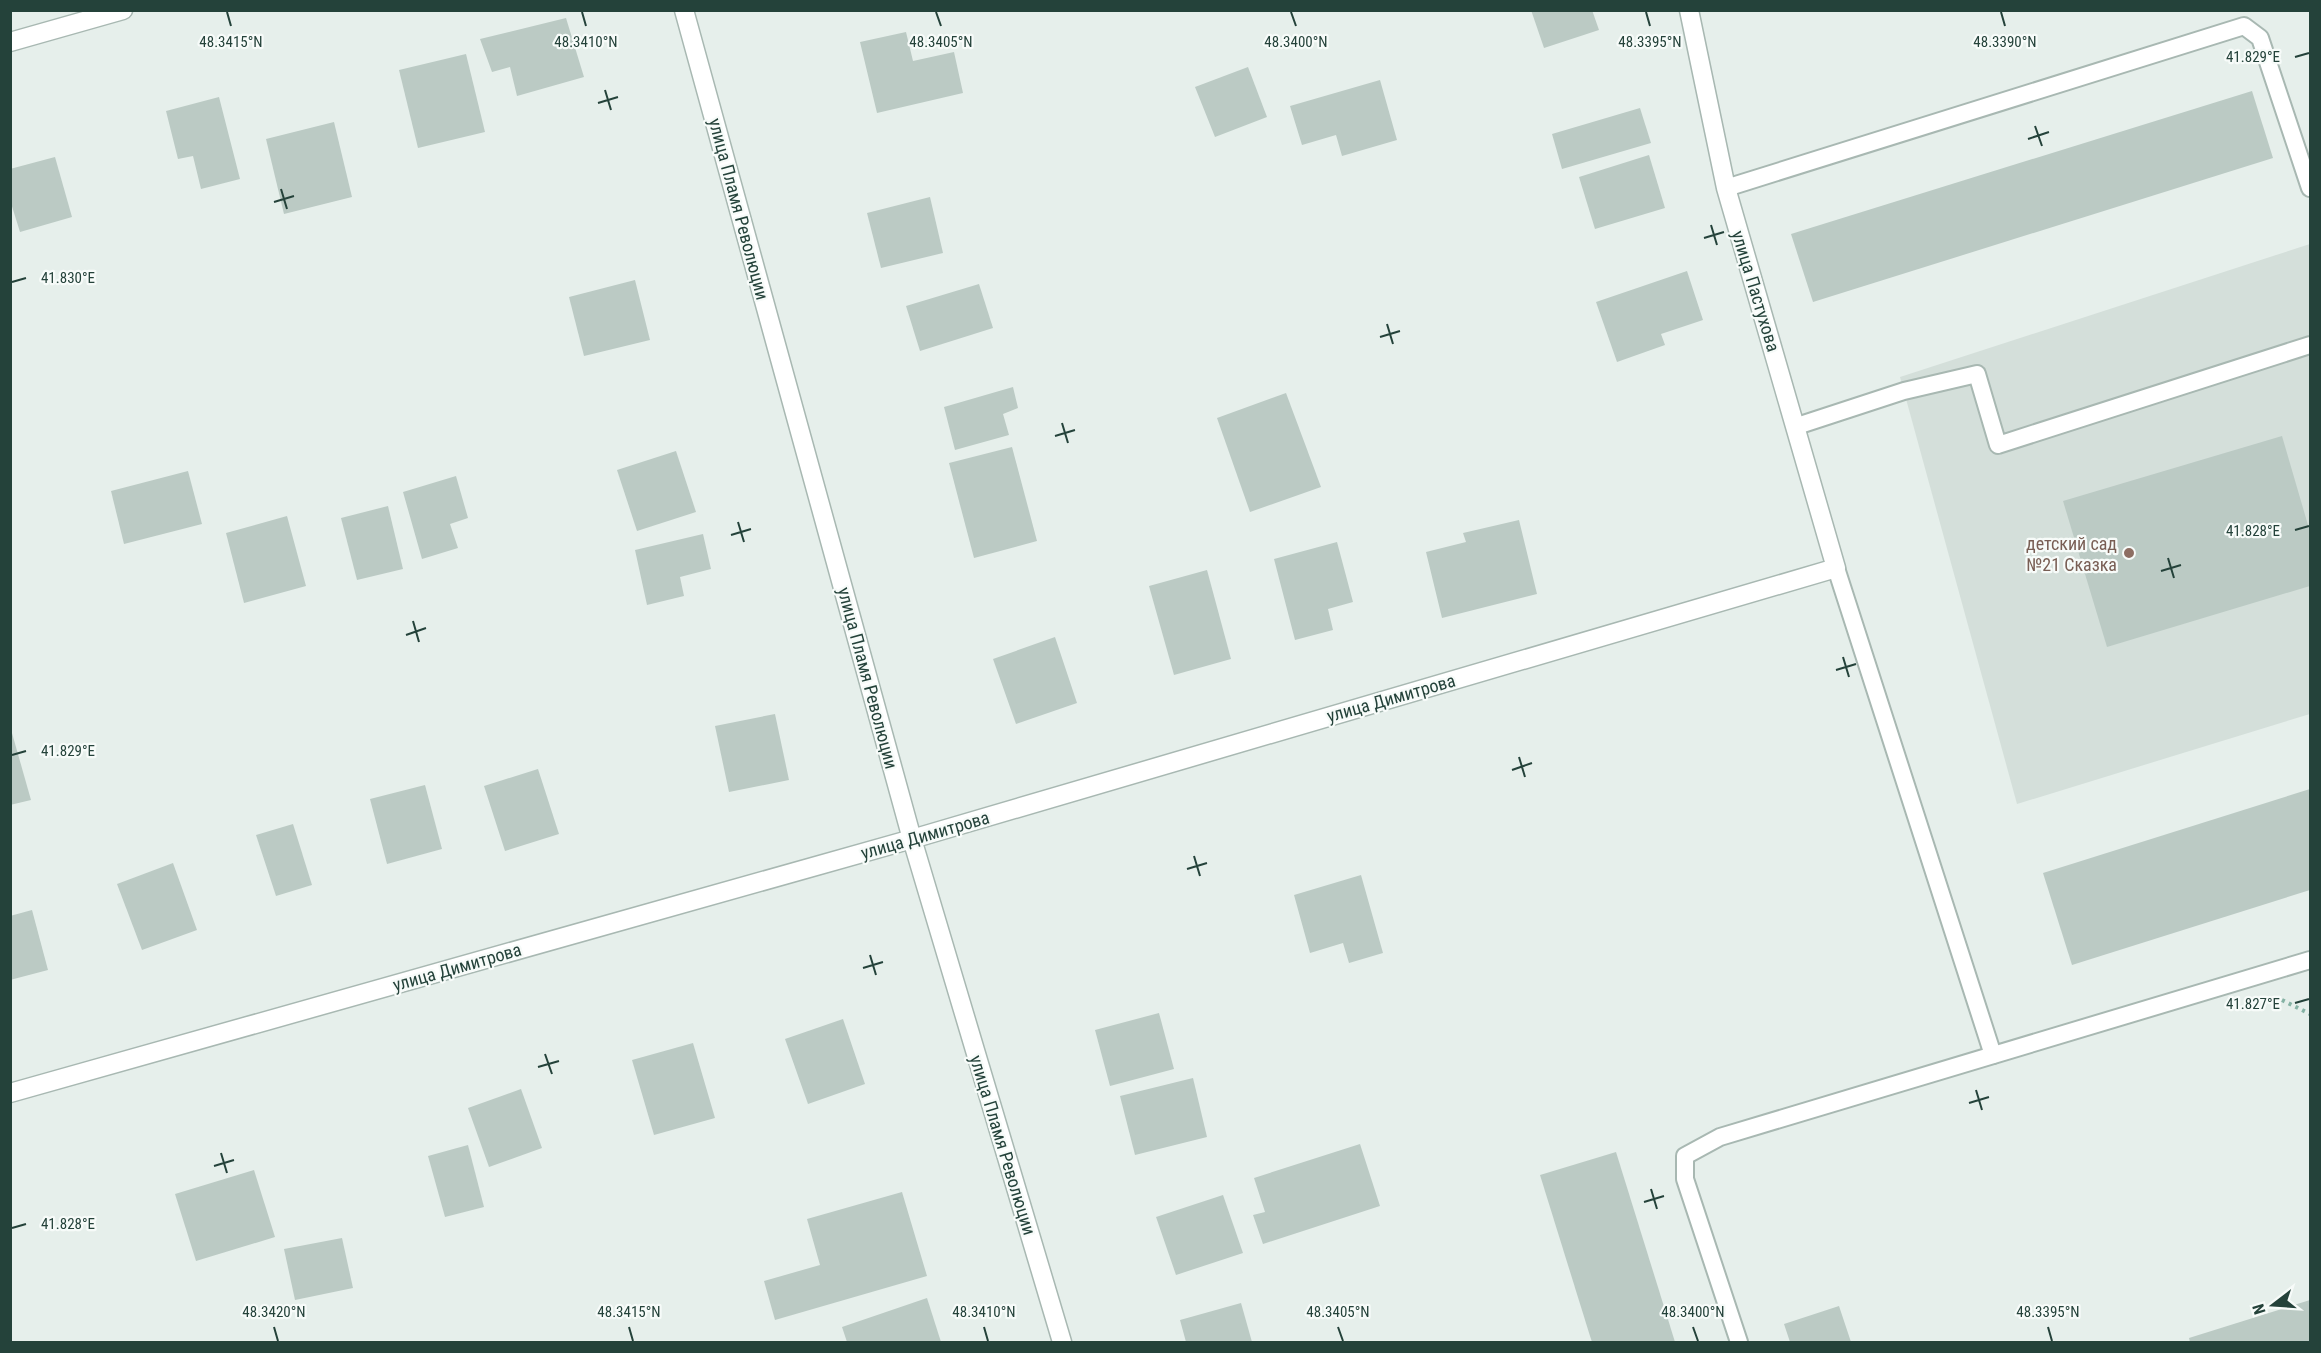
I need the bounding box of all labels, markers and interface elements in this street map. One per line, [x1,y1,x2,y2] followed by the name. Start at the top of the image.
[199,33,263,51] text: 48.3415°N
[554,33,618,51] text: 48.3410°N
[909,33,973,51] text: 48.3405°N
[1264,33,1328,51] text: 48.3400°N
[1618,33,1682,51] text: 48.3395°N
[1973,33,2037,51] text: 48.3390°N
[2226,48,2280,66] text: 41.829°E
[705,116,773,302] street label: улица Пламя Революции
[1728,228,1784,354] street label: улица Пастухова
[41,269,95,287] text: 41.830°E
[2226,522,2280,540] text: 41.828°E
[2026,533,2117,575] place label: детский сад №21 Сказка
[2122,546,2136,560] marker: детский сад №21 Сказка
[834,585,902,771] street label: улица Пламя Революции
[1324,670,1458,726] street label: улица Димитрова
[41,742,95,760] text: 41.829°E
[858,807,992,863] street label: улица Димитрова
[390,939,524,995] street label: улица Димитрова
[2226,995,2280,1013] text: 41.827°E
[966,1053,1040,1237] street label: улица Пламя Революции
[41,1215,95,1233] text: 41.828°E
[2243,1275,2303,1335] north arrow
[2249,1302,2270,1317] text: N
[242,1303,306,1321] text: 48.3420°N
[597,1303,661,1321] text: 48.3415°N
[952,1303,1016,1321] text: 48.3410°N
[1306,1303,1370,1321] text: 48.3405°N
[1661,1303,1725,1321] text: 48.3400°N
[2016,1303,2080,1321] text: 48.3395°N

